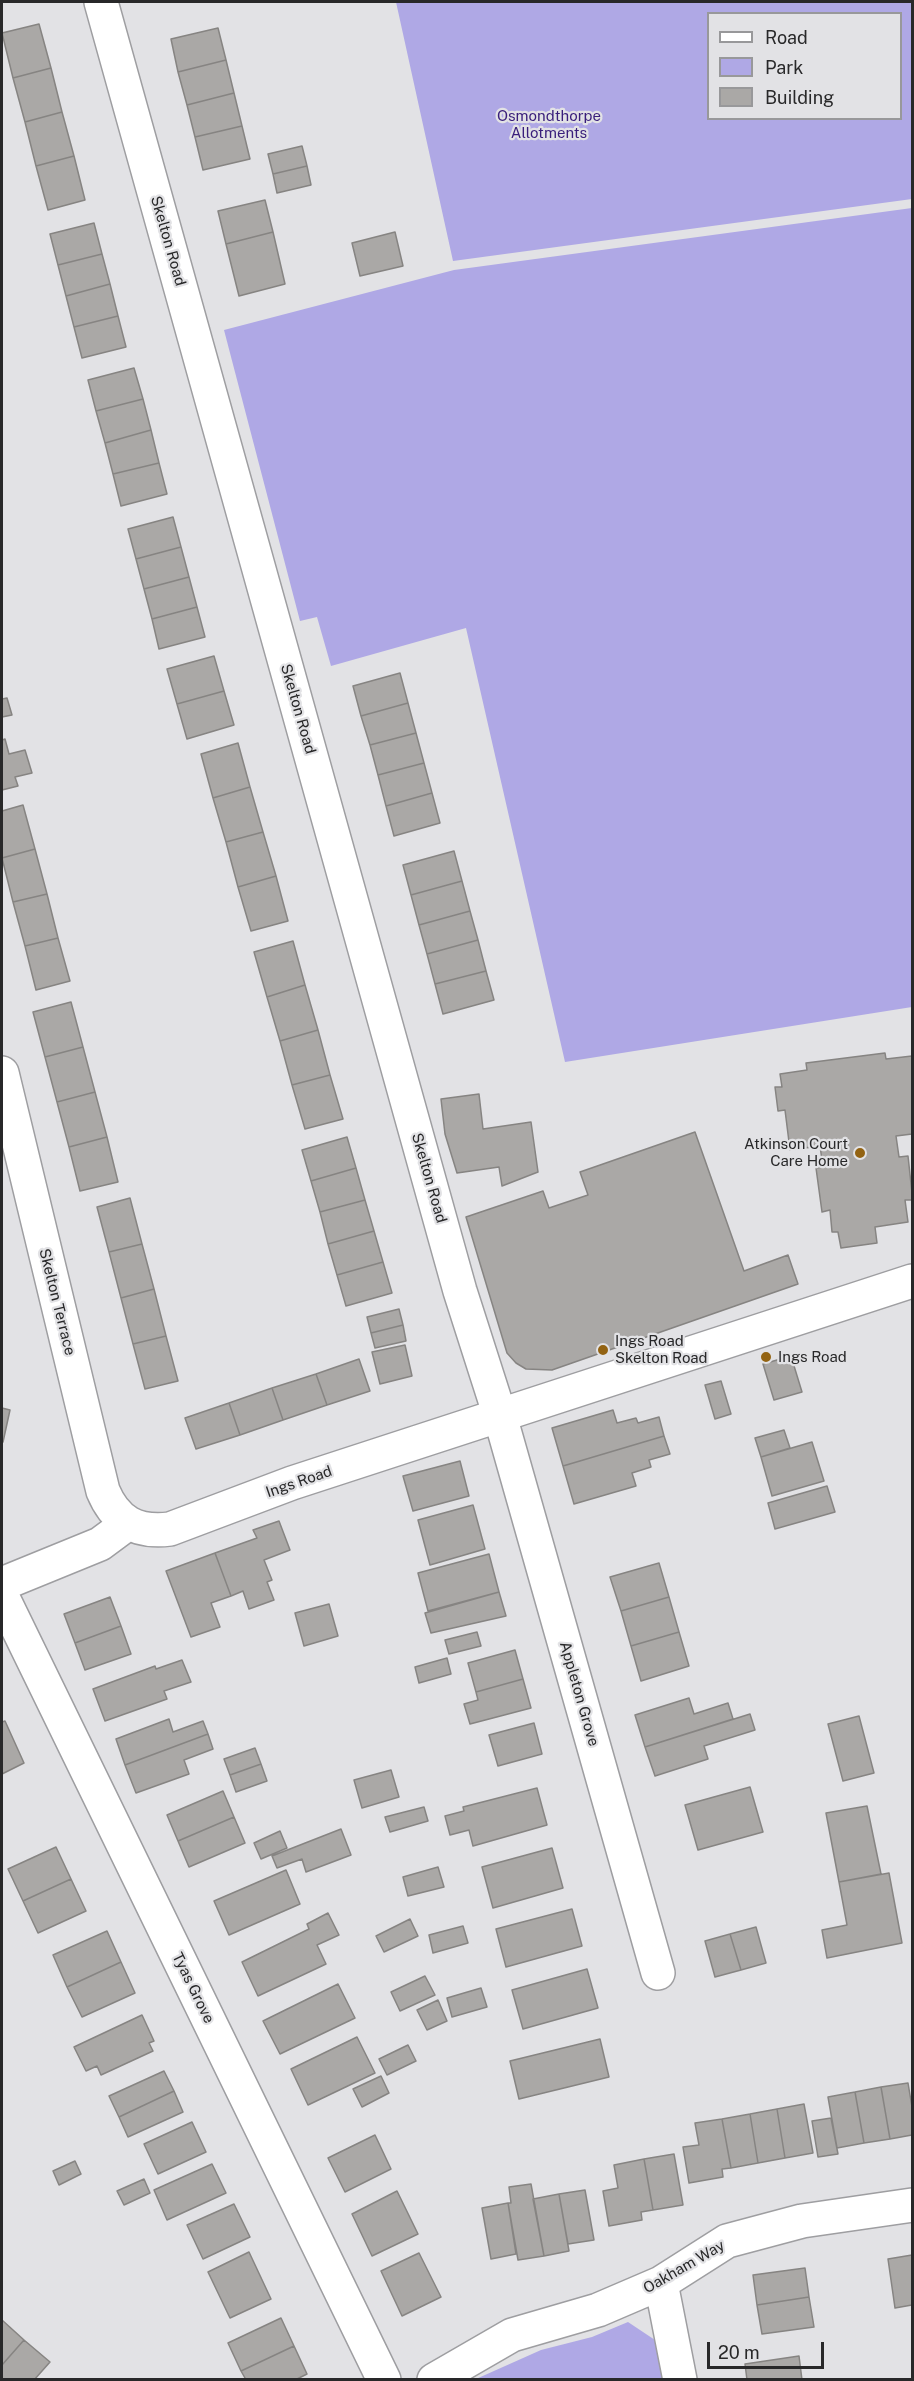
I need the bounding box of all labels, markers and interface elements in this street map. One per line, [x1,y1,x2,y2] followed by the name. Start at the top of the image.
[707,12,902,120] legend
[765,27,808,48] text: Road
[765,57,803,78] text: Park
[765,87,834,108] text: Building
[497,107,601,142] park label: Osmondthorpe Allotments
[147,194,189,288] street label: Skelton Road
[277,662,319,756] street label: Skelton Road
[408,1131,450,1225] street label: Skelton Road
[744,1135,848,1170] place label: Atkinson Court Care Home
[853,1146,867,1160] marker: Atkinson Court Care Home
[35,1247,79,1357] street label: Skelton Terrace
[615,1332,708,1367] place label: Ings Road Skelton Road
[596,1343,610,1357] marker: Ings Road Skelton Road
[778,1348,847,1366] place label: Ings Road
[759,1350,773,1364] marker: Ings Road
[264,1462,334,1502] street label: Ings Road
[555,1640,603,1748] street label: Appleton Grove
[168,1950,218,2026] street label: Tyas Grove
[640,2236,728,2298] street label: Oakham Way
[710,2330,827,2368] scale bar
[718,2342,760,2363] text: 20 m

